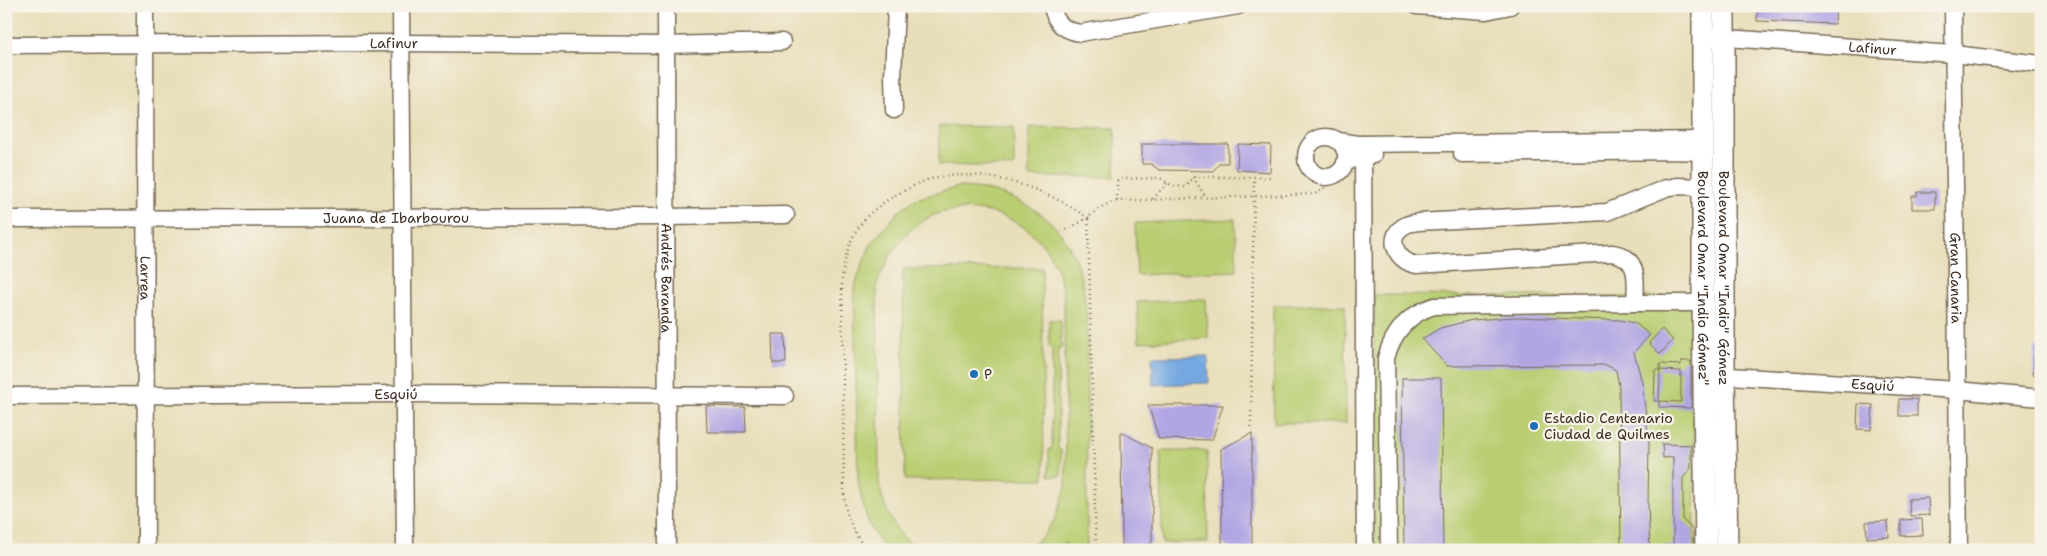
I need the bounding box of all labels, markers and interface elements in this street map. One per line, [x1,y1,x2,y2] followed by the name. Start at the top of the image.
[370,34,419,52] street label: Lafinur
[1848,38,1898,59] street label: Lafinur
[1694,171,1713,385] street label: Boulevard Omar "Indio Gómez"
[1715,171,1733,386] street label: Boulevard Omar "Indio" Gómez
[323,209,469,227] street label: Juana de Ibarbourou
[657,223,676,333] street label: Andrés Baranda
[1946,232,1966,324] street label: Gran Canaria
[136,256,155,301] street label: Larrea
[984,365,992,383] place label: P
[968,368,980,380] marker: P
[1851,374,1895,395] street label: Esquiú
[374,385,418,403] street label: Esquiú
[1544,409,1673,443] place label: Estadio Centenario Ciudad de Quilmes
[1528,420,1540,432] marker: Estadio Centenario Ciudad de Quilmes

